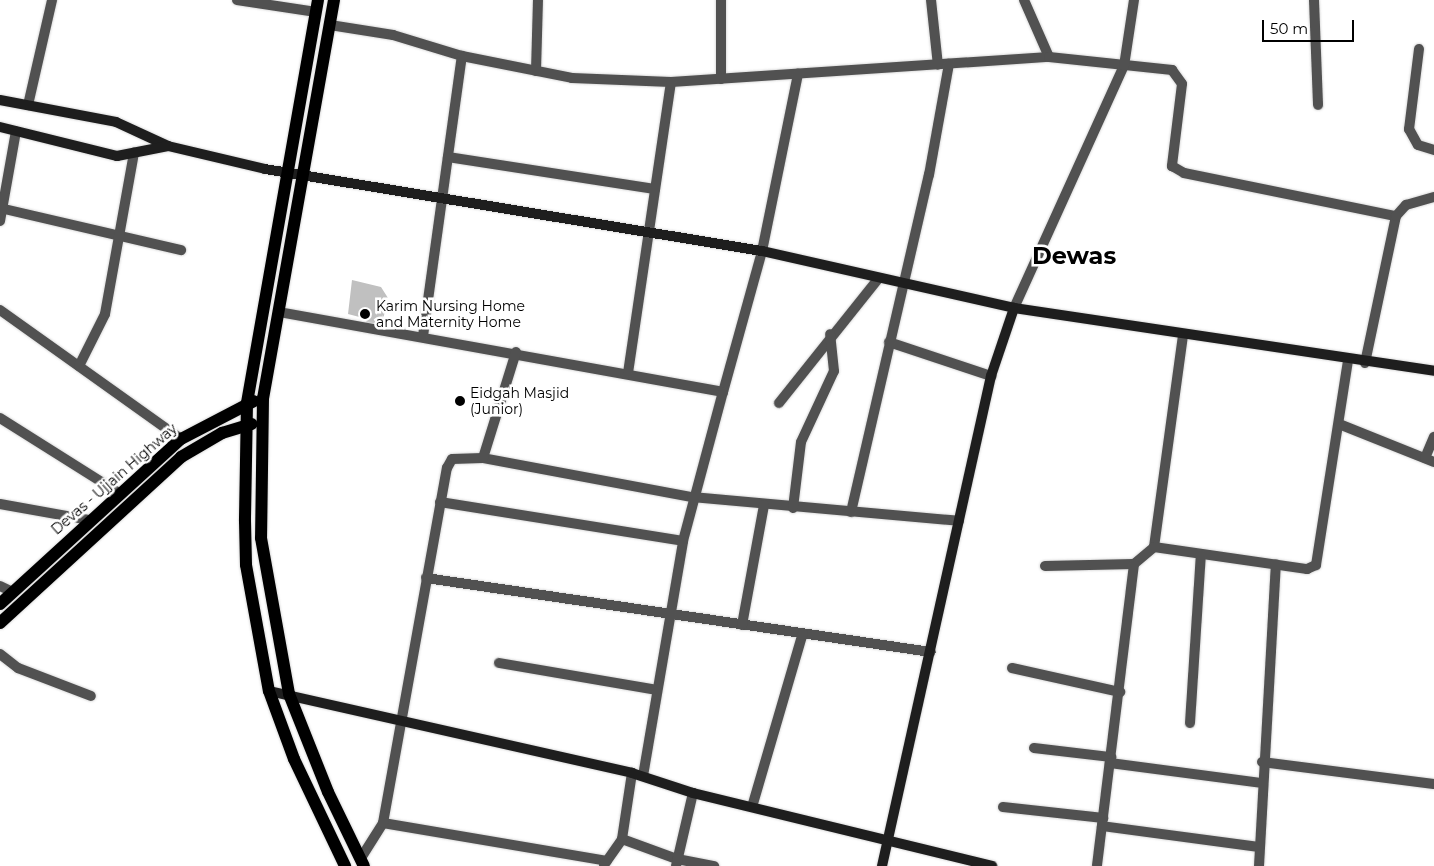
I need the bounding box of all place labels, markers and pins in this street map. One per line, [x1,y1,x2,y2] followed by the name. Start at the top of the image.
[376,298,525,331] place label: Karim Nursing Home and Maternity Home
[358,307,372,321] marker: Karim Nursing Home and Maternity Home
[470,385,569,418] place label: Eidgah Masjid (Junior)
[454,395,466,407] marker: Eidgah Masjid (Junior)

